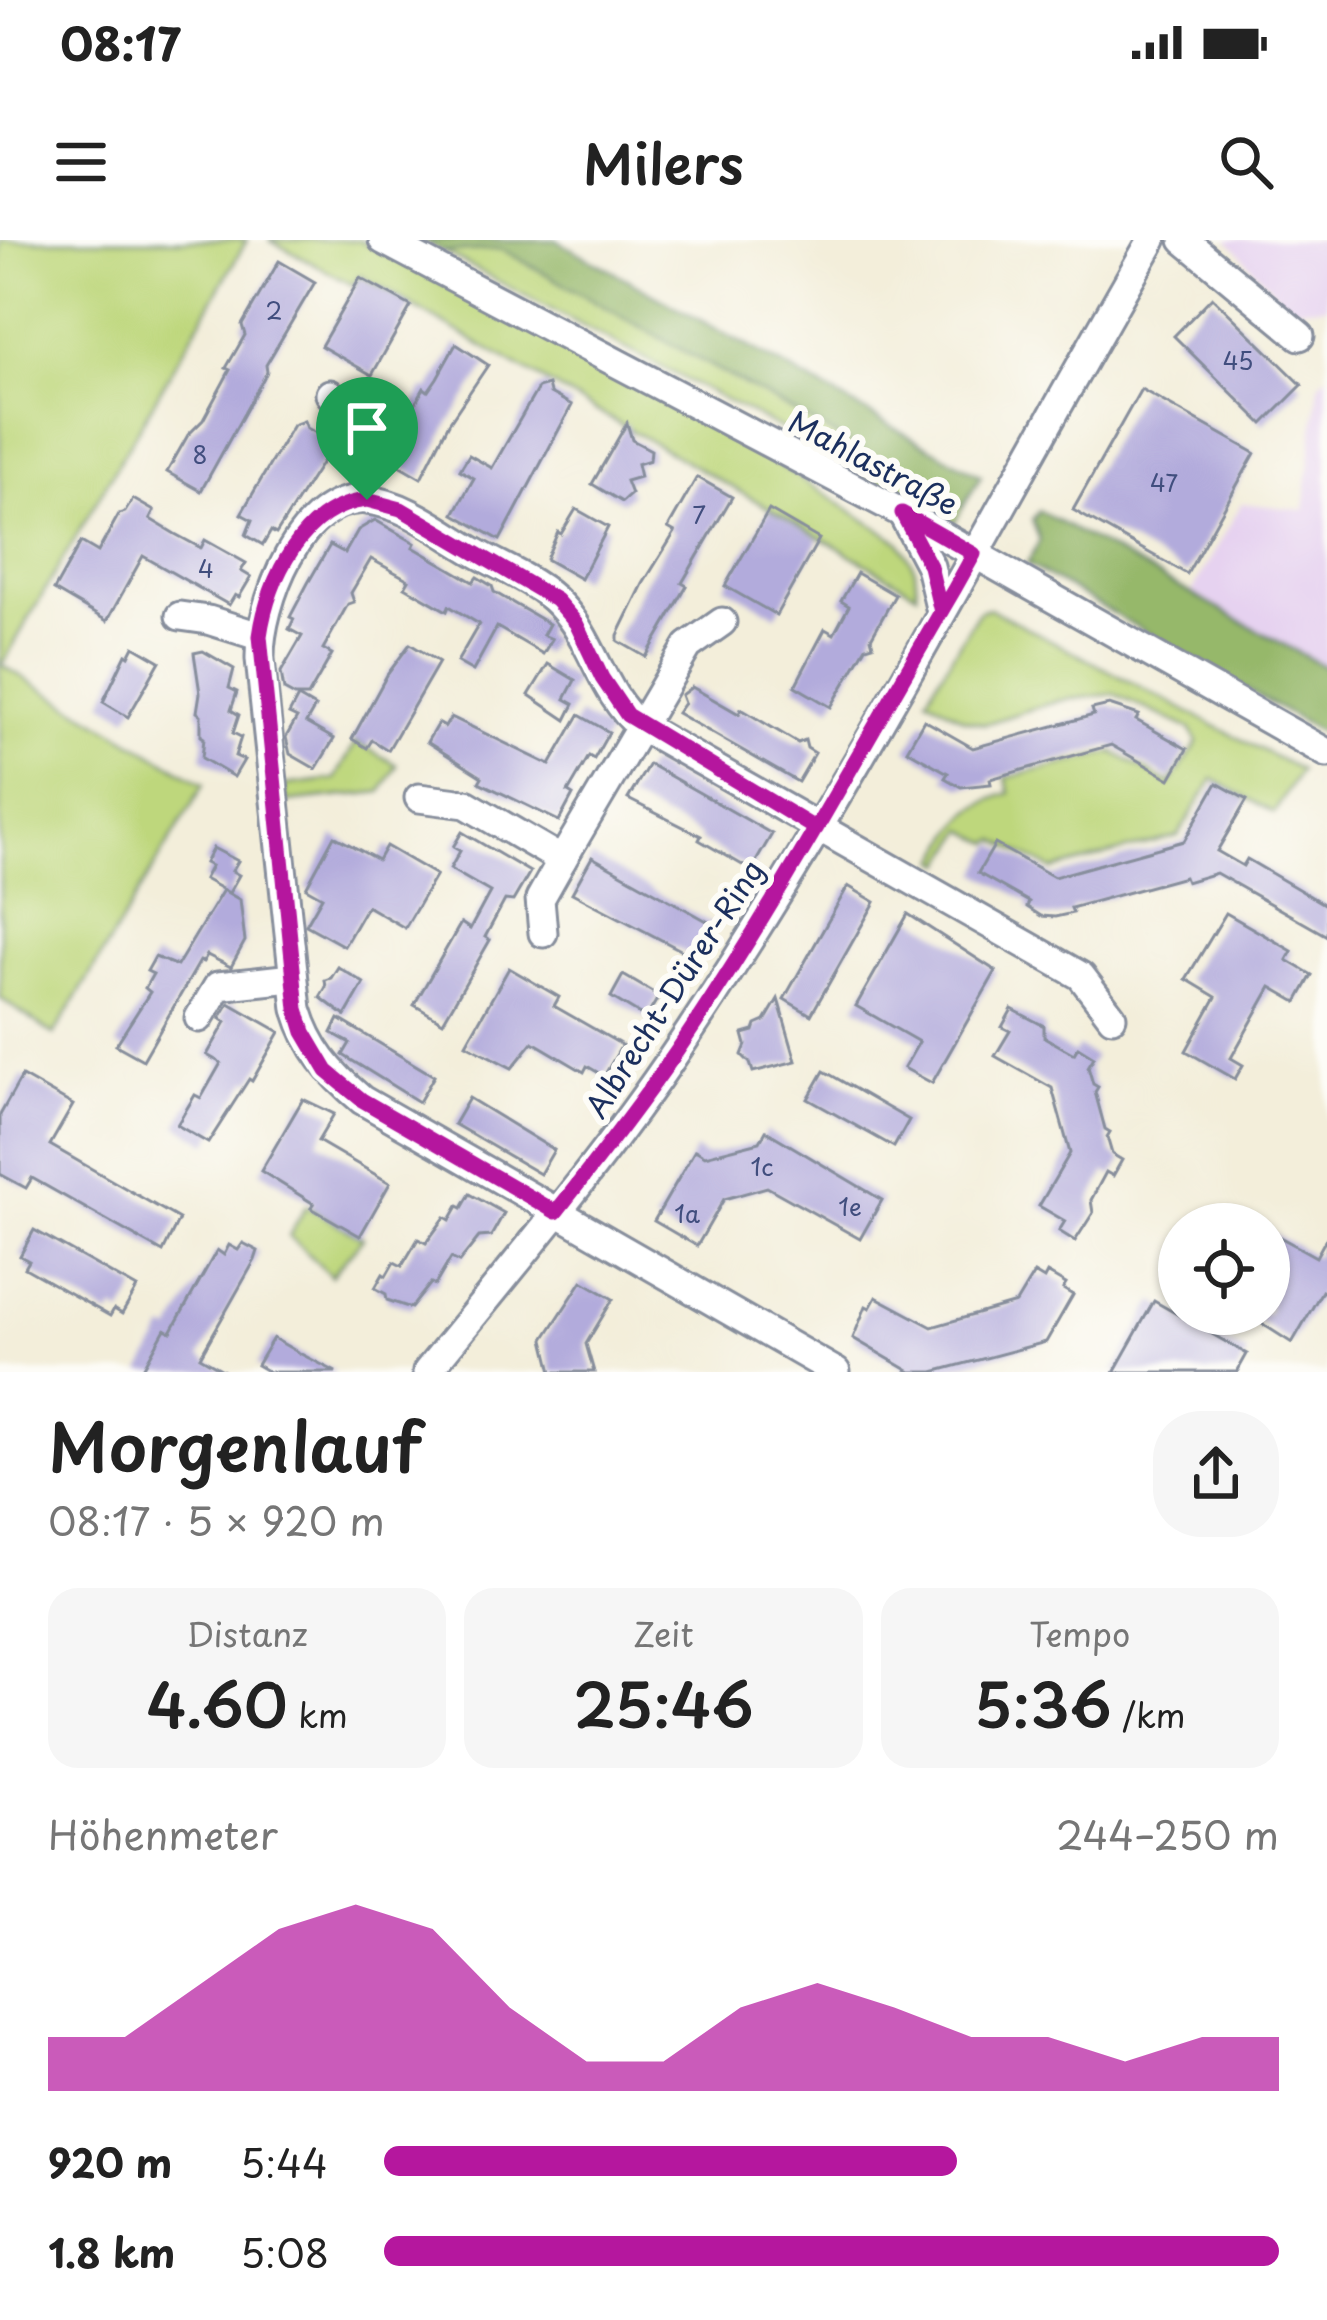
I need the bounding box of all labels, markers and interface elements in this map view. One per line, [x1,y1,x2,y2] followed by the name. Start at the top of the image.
[60,8,181,76] text: 08:17
[583,122,744,203] text: Milers
[48,129,114,195] icon: menu
[1213,129,1279,195] icon: search
[266,292,283,328] house number: 2
[1223,342,1253,378] house number: 45
[316,377,418,500] pin
[334,395,400,461] icon: arrive
[781,398,967,526] street label: Mahlastraße
[193,436,208,472] house number: 8
[1150,464,1178,500] house number: 47
[692,496,706,532] house number: 7
[198,550,214,586] house number: 4
[573,850,773,1126] street label: Albrecht-Dürer-Ring
[750,1148,774,1184] house number: 1c
[838,1188,862,1224] house number: 1e
[674,1195,700,1231] house number: 1a
[1158,1203,1290,1335] map controls
[1158,1203,1290,1335] button: locate
[48,1395,422,1494] text: Morgenlauf
[1153,1411,1279,1537] button: share
[48,1490,385,1549] text: 08:17 · 5 × 920 m
[187,1608,308,1658] text: Distanz
[633,1608,694,1658] text: Zeit
[1029,1608,1130,1658] text: Tempo
[147,1658,287,1748] text: 4.60
[573,1658,754,1748] text: 25:46
[974,1658,1112,1748] text: 5:36
[287,1689,348,1739] text: km
[1112,1689,1186,1739] text: /km
[48,1804,278,1863] text: Höhenmeter
[1056,1804,1279,1863] text: 244–250 m
[48,2132,172,2191] text: 920 m
[240,2132,328,2191] text: 5:44
[48,2222,175,2281] text: 1.8 km
[240,2222,329,2281] text: 5:08

